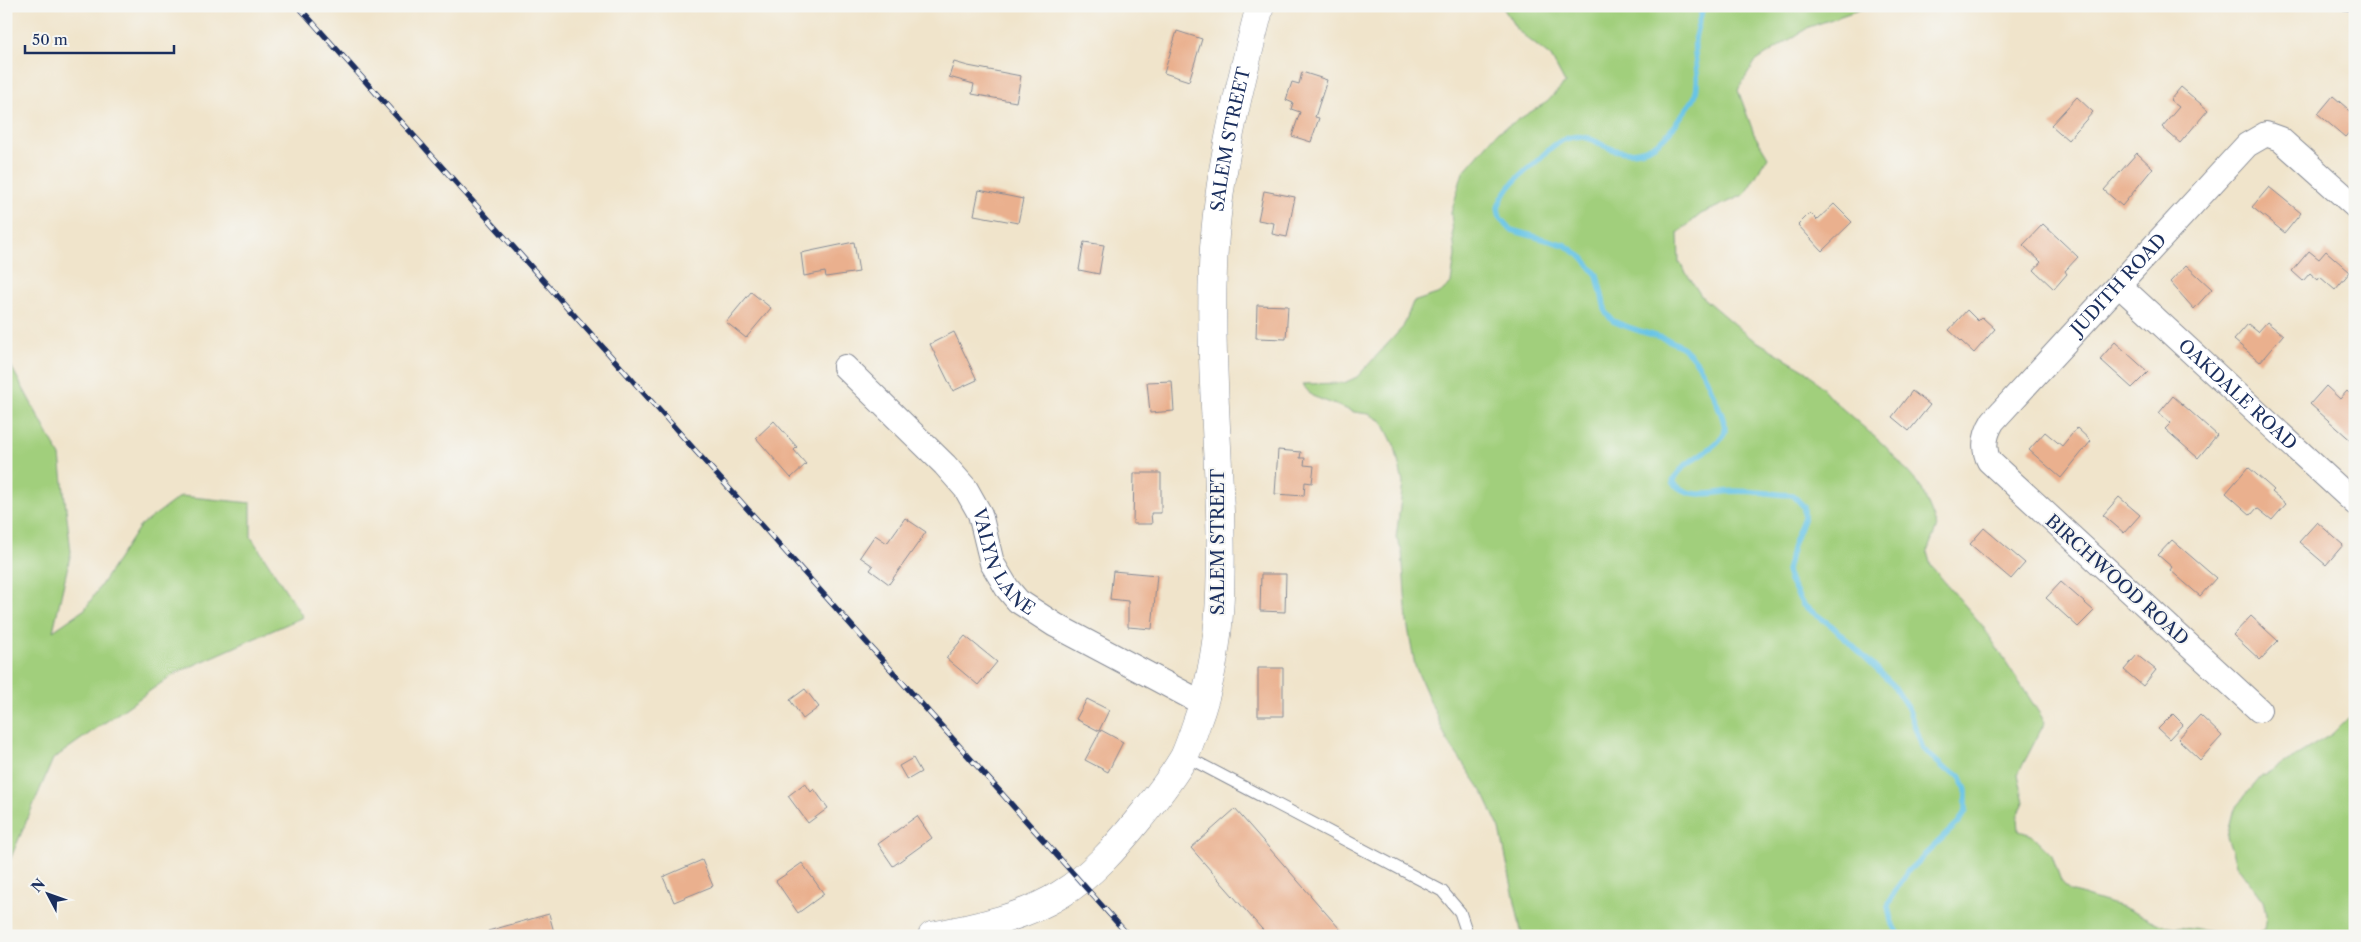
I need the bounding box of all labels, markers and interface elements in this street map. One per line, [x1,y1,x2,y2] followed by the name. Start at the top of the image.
[25,22,174,54] scale bar
[32,30,68,49] text: 50 m
[1206,64,1255,213] street label: SALEM STREET
[2064,229,2171,342] street label: JUDITH ROAD
[2174,334,2301,455] street label: OAKDALE ROAD
[1207,468,1229,615] street label: SALEM STREET
[968,505,1039,620] street label: VALYN LANE
[2041,510,2193,650] street label: BIRCHWOOD ROAD
[22,870,72,920] north arrow
[27,875,49,896] text: N

